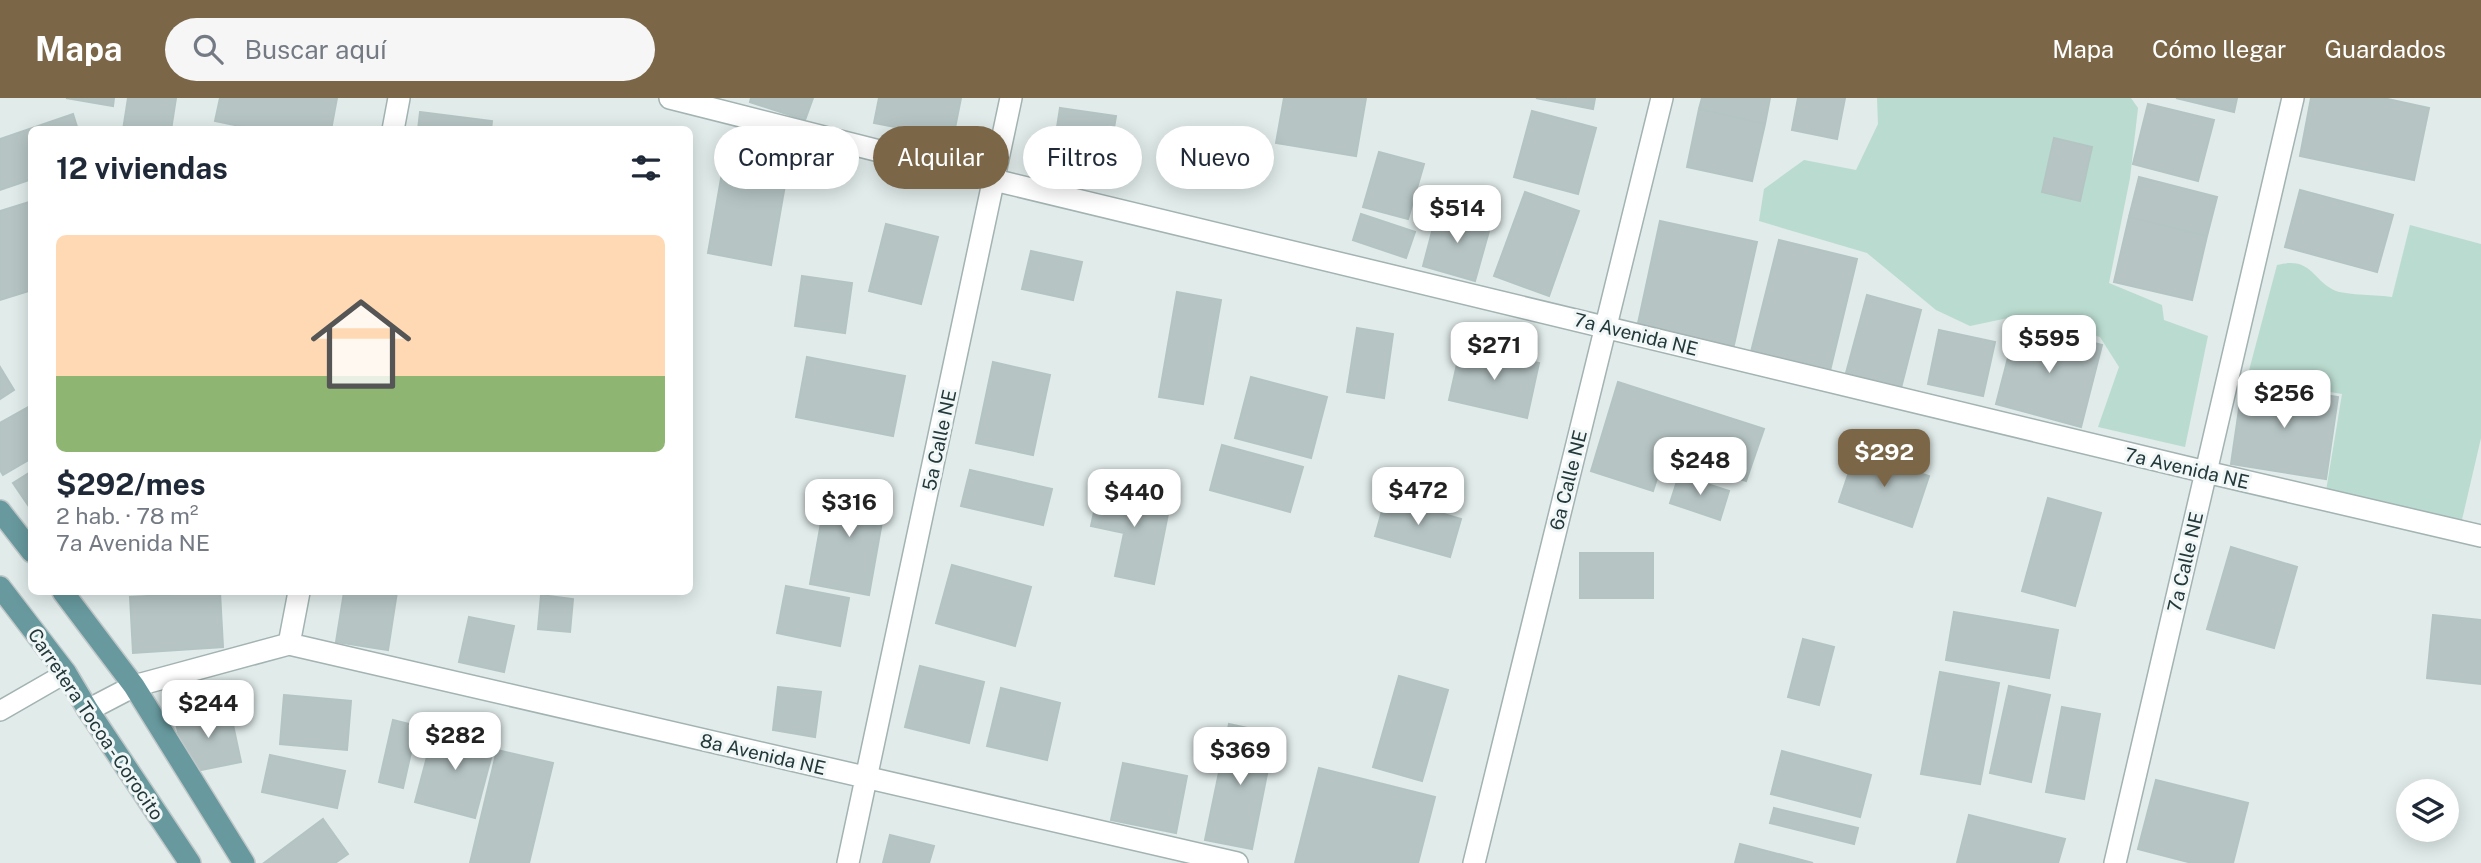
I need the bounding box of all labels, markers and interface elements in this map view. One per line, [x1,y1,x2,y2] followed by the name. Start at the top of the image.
[165,18,655,81] search box
[35,30,123,68] text: Mapa
[189,30,227,68] icon: search
[245,34,386,65] text: Buscar aquí
[2052,35,2114,63] text: Mapa
[2152,35,2286,63] text: Cómo llegar
[2324,35,2446,63] text: Guardados
[714,126,859,189] chip: Comprar
[873,126,1009,189] chip: Alquilar
[1023,126,1142,189] chip: Filtros
[1156,126,1274,189] chip: Nuevo
[627,149,665,187] icon: filters
[56,150,228,186] text: 12 viviendas
[1416,186,1498,245] pin: $514
[1429,194,1485,221] text: $514
[298,281,424,407] icon: home
[1572,308,1700,360] street label: 7a Avenida NE
[2008,316,2090,375] pin: $595
[1453,322,1535,382] pin: $271
[2018,324,2080,351] text: $595
[1467,331,1521,358] text: $271
[2243,370,2325,430] pin: $256
[2254,379,2314,406] text: $256
[918,387,960,493] street label: 5a Calle NE
[1545,428,1591,532] street label: 6a Calle NE
[1843,430,1925,489] pin: $292
[1659,438,1741,497] pin: $248
[1854,438,1914,465] text: $292
[2123,443,2251,493] street label: 7a Avenida NE
[1670,446,1730,473] text: $248
[56,466,206,502] text: $292/mes
[1377,468,1459,527] pin: $472
[1093,470,1175,529] pin: $440
[1388,476,1448,503] text: $472
[1104,478,1164,505] text: $440
[808,480,890,539] pin: $316
[821,488,877,515] text: $316
[56,502,198,529] text: 2 hab. · 78 m²
[2163,510,2207,614] street label: 7a Calle NE
[56,529,210,556] text: 7a Avenida NE
[24,624,168,824] street label: Carretera Tocoa - Corocito
[167,680,249,740] pin: $244
[178,689,238,716] text: $244
[414,712,496,772] pin: $282
[425,721,485,748] text: $282
[1199,728,1281,787] pin: $369
[698,729,828,779] street label: 8a Avenida NE
[1209,736,1271,763] text: $369
[2396,779,2459,842] map controls
[2396,779,2459,842] button: layers

